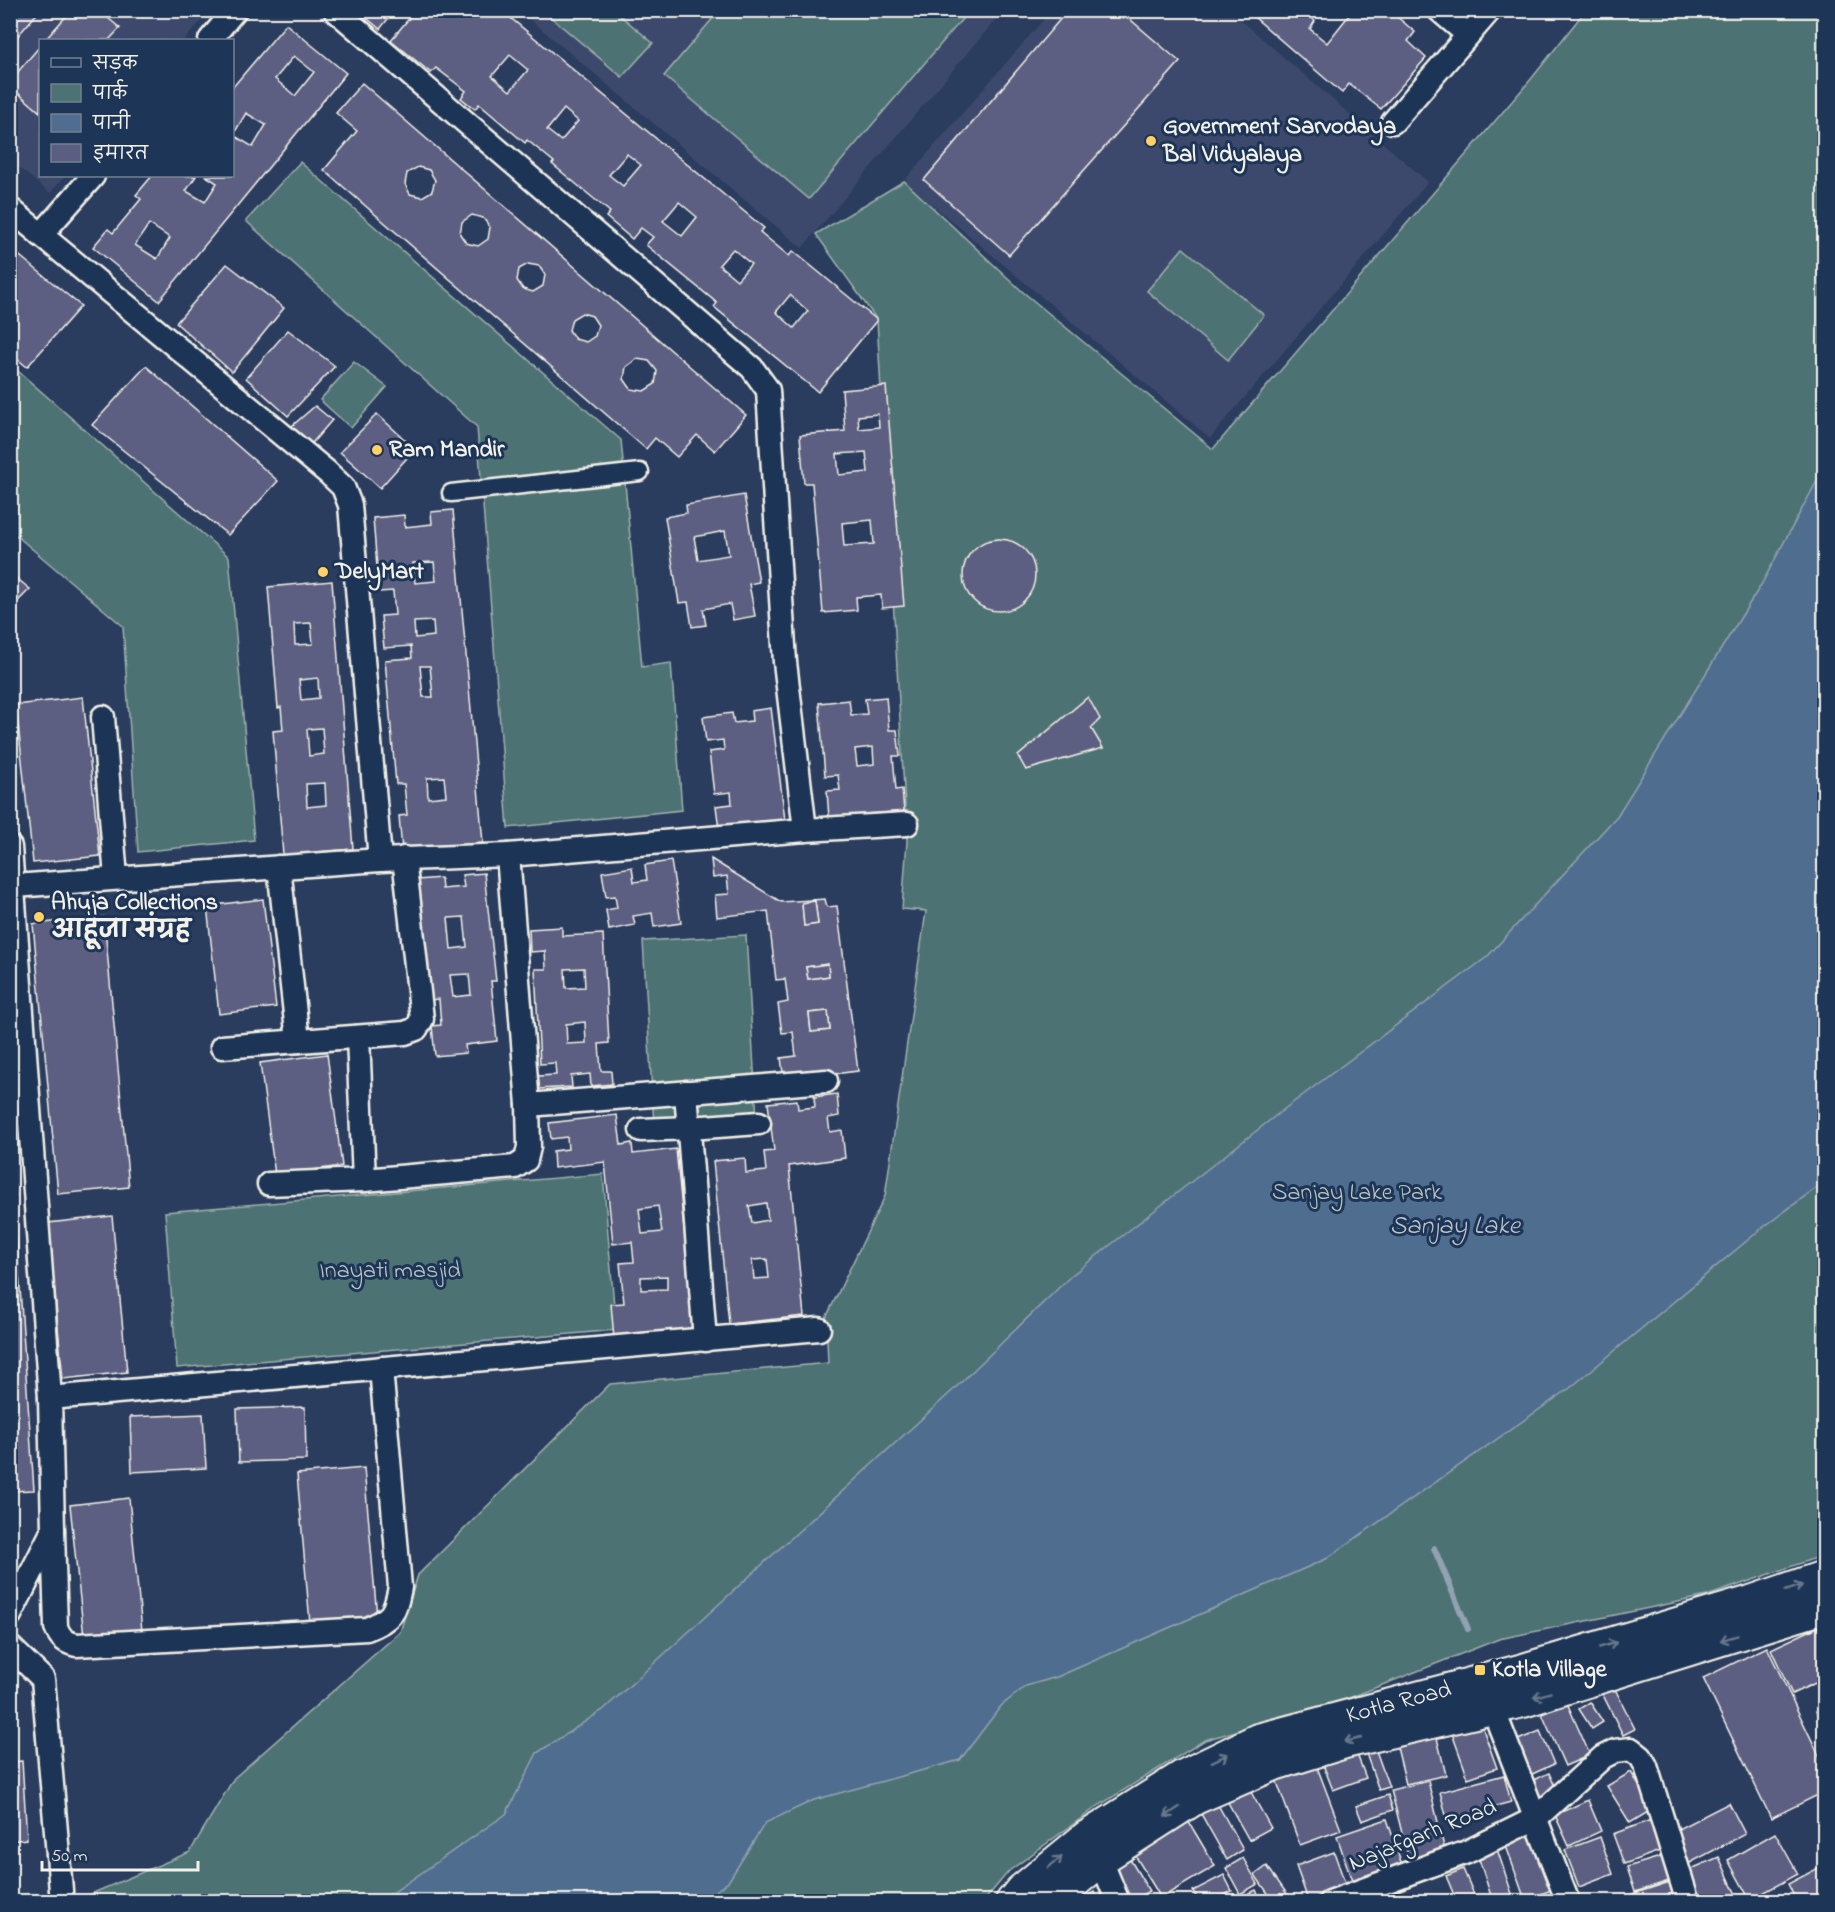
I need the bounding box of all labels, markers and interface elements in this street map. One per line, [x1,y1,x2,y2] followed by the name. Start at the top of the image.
[39,39,234,177] legend
[92,52,138,78] text: सड़क
[92,79,128,108] text: पार्क
[92,109,131,138] text: पानी
[1162,110,1396,174] place label: Government Sarvodaya Bal Vidyalaya
[1144,134,1158,148] marker: Government Sarvodaya Bal Vidyalaya
[93,142,149,168] text: इमारत
[389,433,505,468] place label: Ram Mandir
[370,443,384,457] marker: Ram Mandir
[334,555,425,591] place label: DelyMart
[316,565,330,579] marker: DelyMart
[51,886,218,949] place label: Ahuja Collections आहूजा संग्रह
[32,910,46,924] marker: Ahuja Collections आहूजा संग्रह
[1272,1176,1442,1212] park label: Sanjay Lake Park
[1390,1208,1522,1246] water label: Sanjay Lake
[319,1254,461,1290] park label: Inayati masjid
[1784,1581,1803,1592] one-way arrow
[1720,1633,1739,1644] one-way arrow
[1598,1639,1617,1650] one-way arrow
[1492,1653,1608,1689] place label: Kotla Village
[1473,1663,1487,1677] marker: Kotla Village
[1342,1672,1456,1734] street label: Kotla Road
[1533,1690,1552,1701] one-way arrow
[1343,1735,1363,1746] one-way arrow
[1210,1752,1228,1764] one-way arrow
[1344,1790,1503,1882] street label: Najafgarh Road
[1164,1806,1181,1819] one-way arrow
[42,1834,198,1872] scale bar
[51,1844,88,1870] text: 50 m
[1047,1856,1063,1869] one-way arrow

